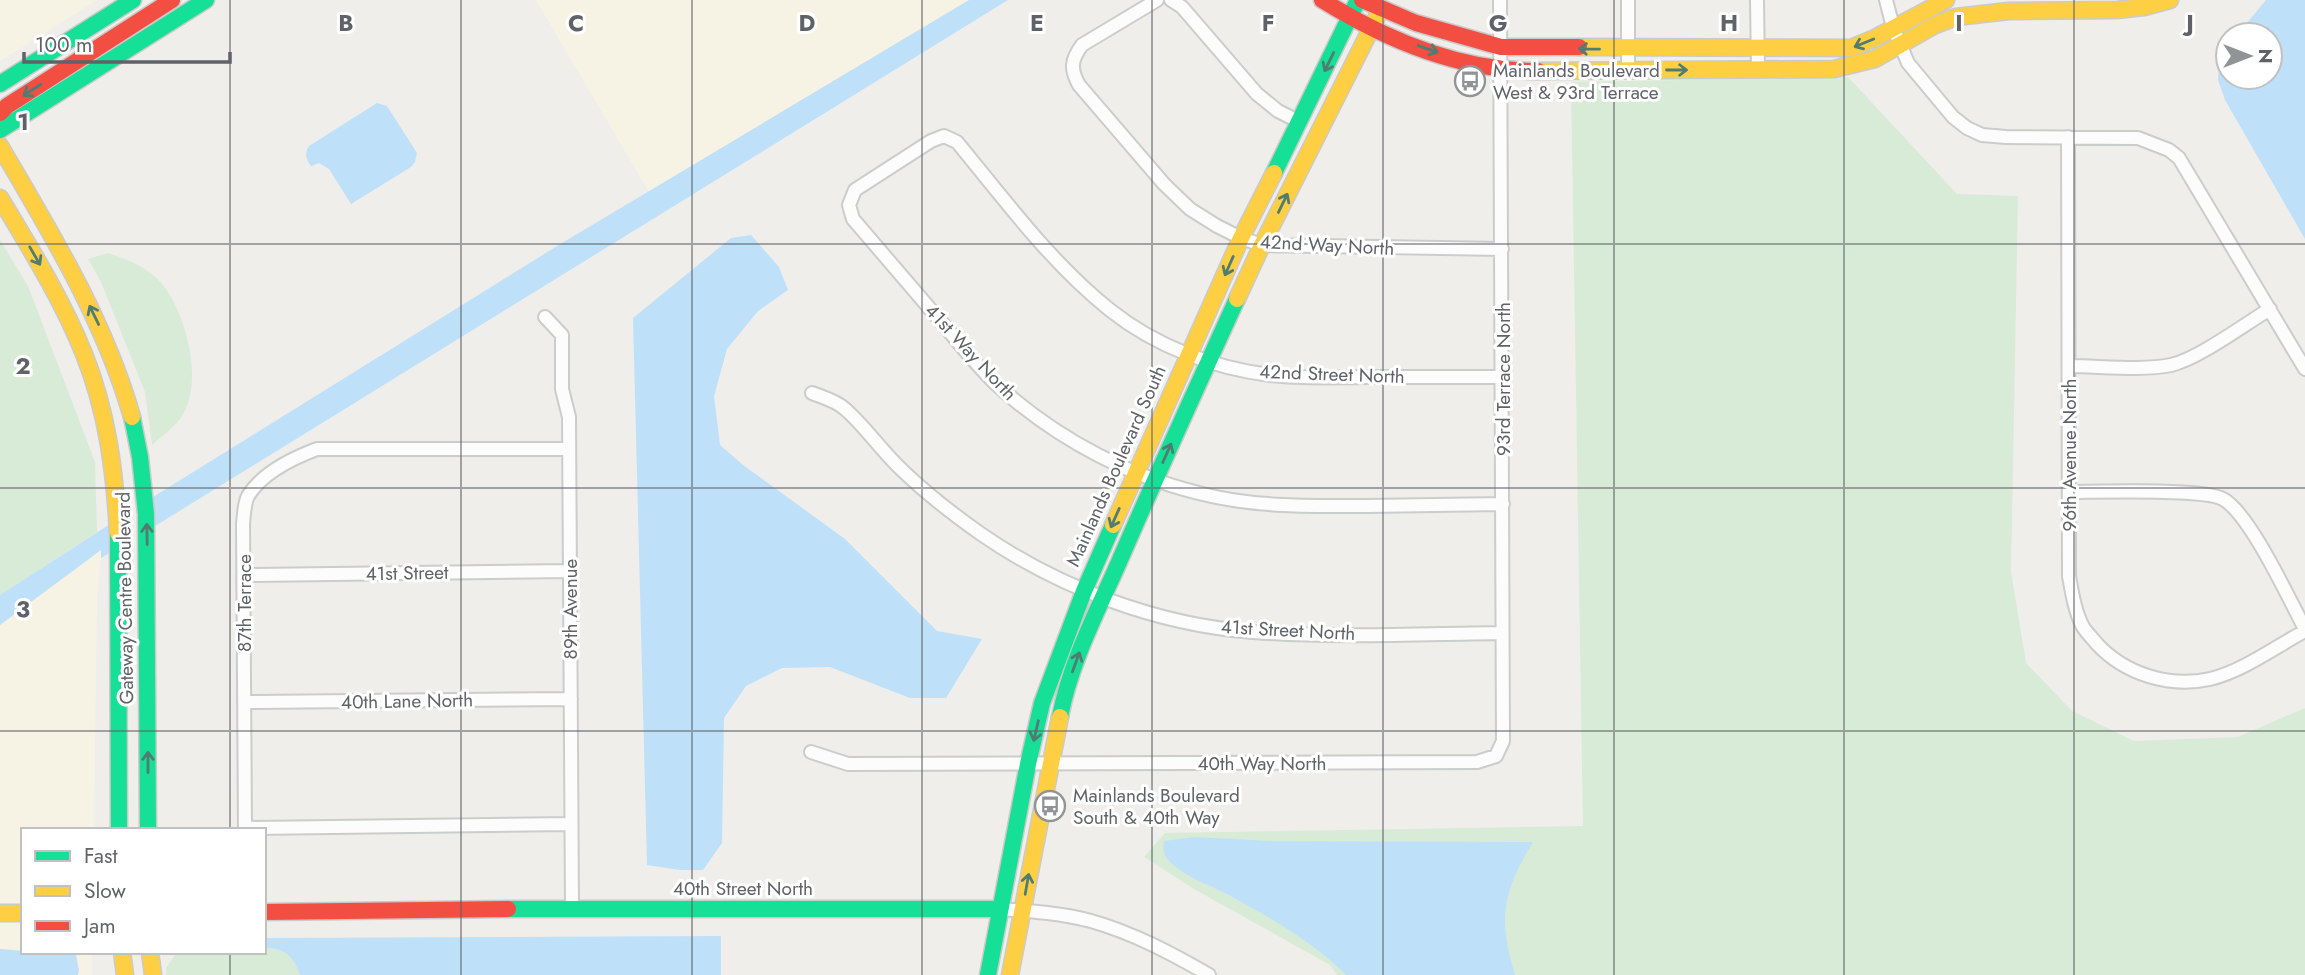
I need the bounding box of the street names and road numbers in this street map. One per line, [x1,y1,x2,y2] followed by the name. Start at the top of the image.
[1259,228,1395,262] street label: 42nd Way North
[919,298,1023,406] street label: 41st Way North
[1490,302,1517,456] street label: 93rd Terrace North
[1259,358,1405,390] street label: 42nd Street North
[1059,361,1173,571] street label: Mainlands Boulevard South
[2056,378,2083,532] street label: 96th Avenue North
[110,491,140,705] street label: Gateway Centre Boulevard
[231,554,258,652] street label: 87th Terrace
[557,558,584,659] street label: 89th Avenue
[365,559,449,587] street label: 41st Street
[1220,613,1356,647] street label: 41st Street North
[341,686,473,716] street label: 40th Lane North
[1198,750,1326,777] street label: 40th Way North
[673,875,813,902] street label: 40th Street North

